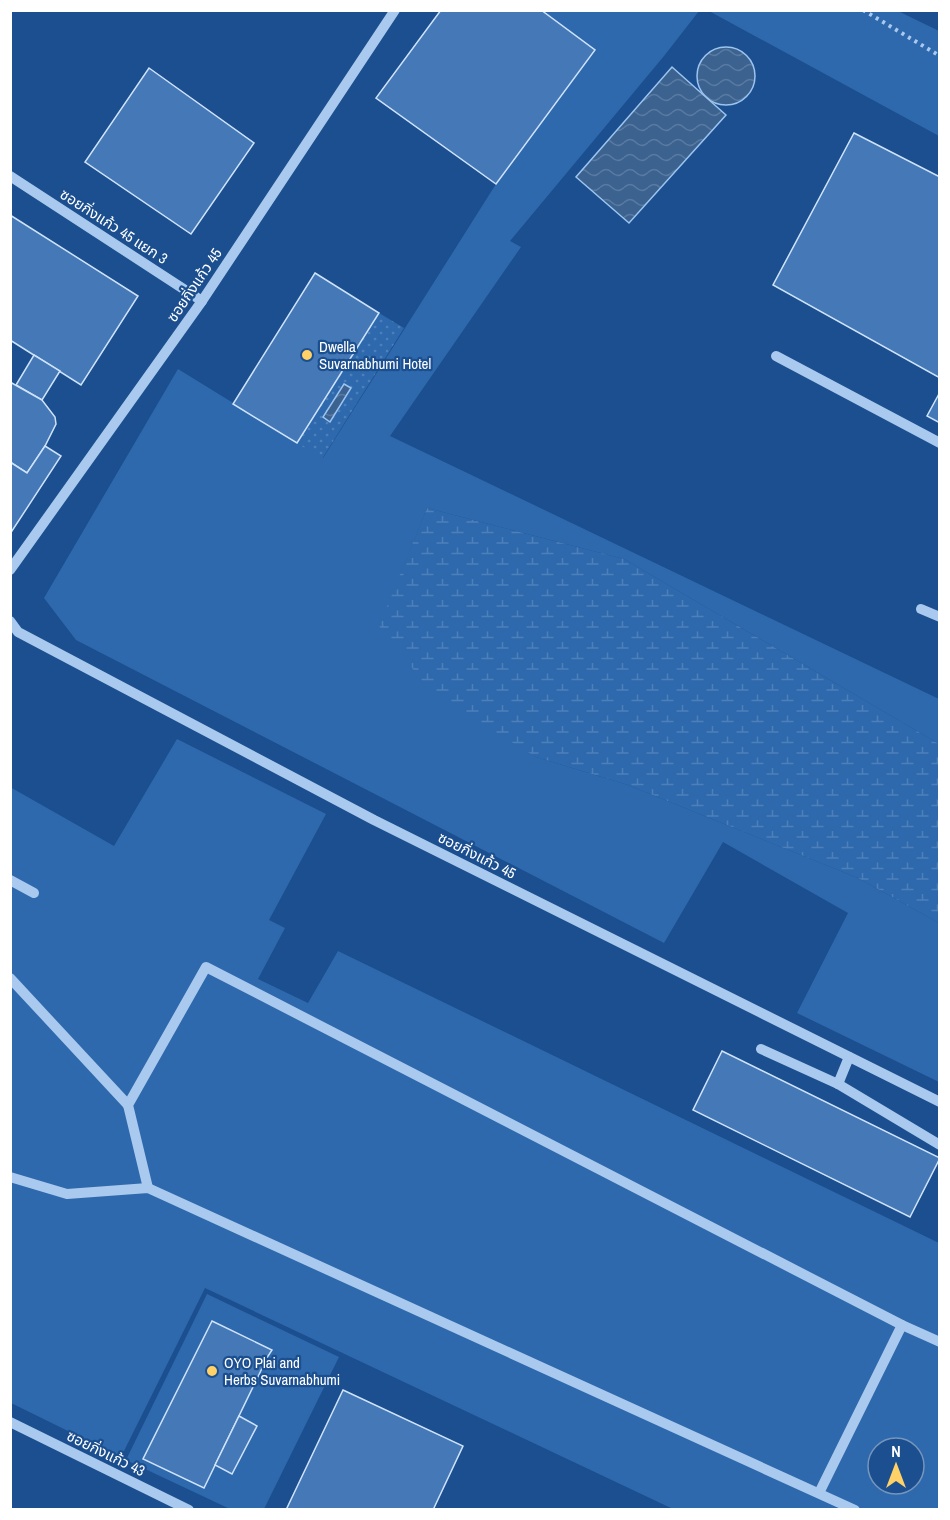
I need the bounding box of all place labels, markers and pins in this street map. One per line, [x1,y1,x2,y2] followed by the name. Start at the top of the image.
[319,336,431,374] place label: Dwella Suvarnabhumi Hotel
[300,348,314,362] marker: Dwella Suvarnabhumi Hotel
[224,1352,340,1390] place label: OYO Plai and Herbs Suvarnabhumi
[205,1364,219,1378] marker: OYO Plai and Herbs Suvarnabhumi

